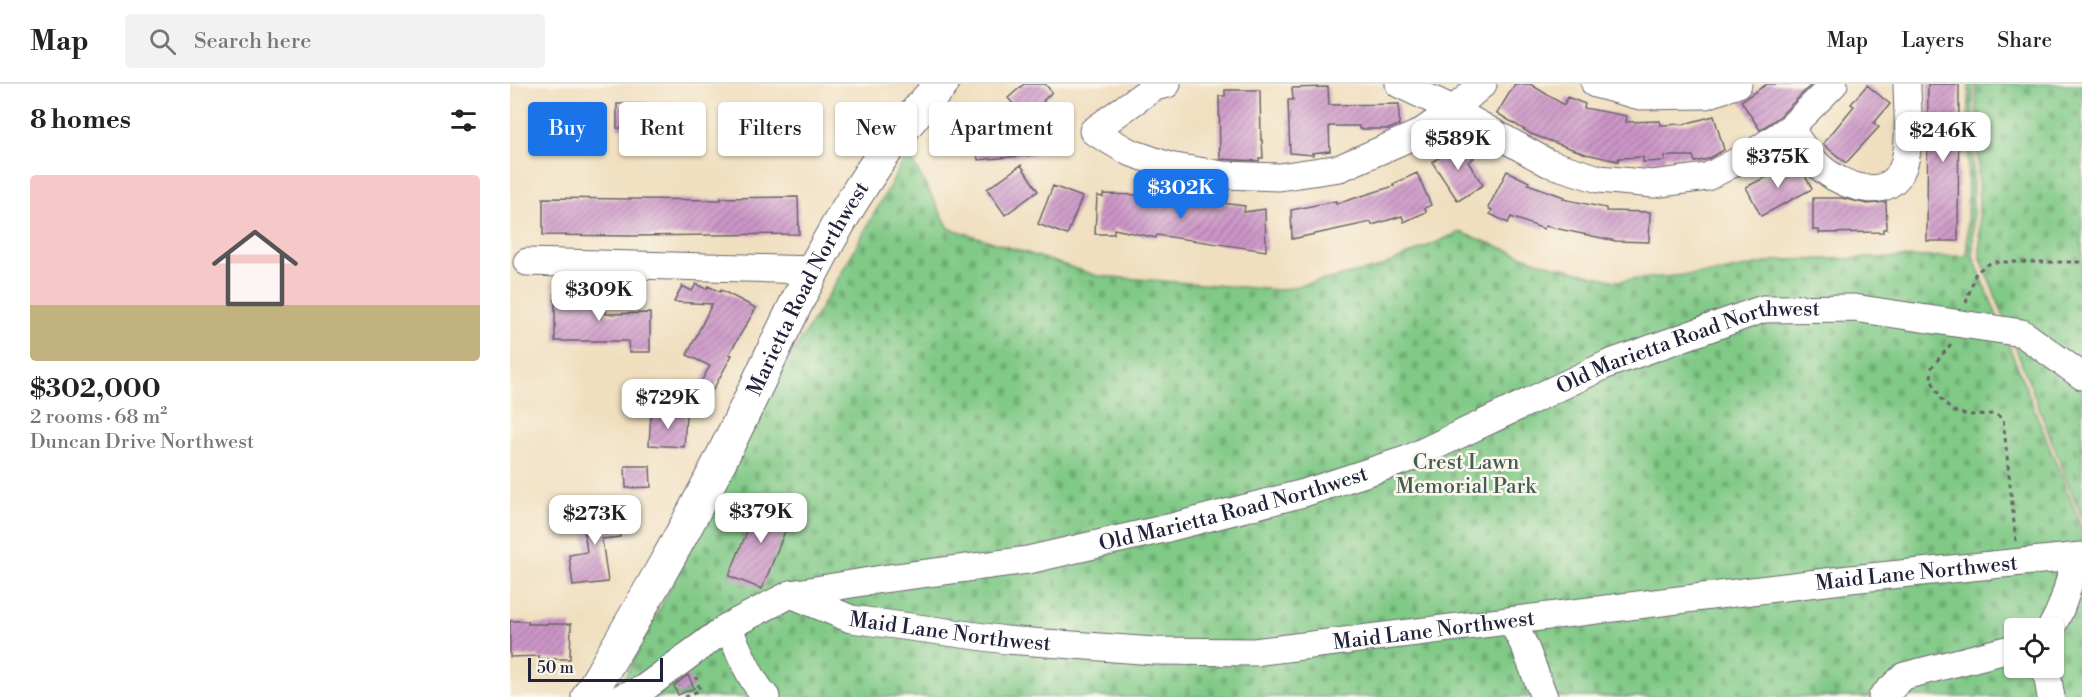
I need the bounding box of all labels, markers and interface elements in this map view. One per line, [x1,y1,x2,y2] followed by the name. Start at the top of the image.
[125,14,545,68] search box
[30,24,89,59] text: Map
[146,25,179,58] icon: search
[194,28,311,55] text: Search here
[1827,28,1868,54] text: Map
[1901,28,1964,54] text: Layers
[1997,28,2052,54] text: Share
[528,102,607,156] chip: Buy
[619,102,706,156] chip: Rent
[718,102,823,156] chip: Filters
[835,102,917,156] chip: New
[929,102,1074,156] chip: Apartment
[30,104,131,136] text: 8 homes
[447,104,480,137] icon: filters
[1901,112,1985,163] pin: $246K
[1910,119,1976,144] text: $246K
[1416,120,1500,171] pin: $589K
[1425,127,1491,152] text: $589K
[1736,138,1820,189] pin: $375K
[1746,145,1810,170] text: $375K
[1139,169,1223,220] pin: $302K
[742,176,875,400] street label: Marietta Road Northwest
[1148,176,1214,201] text: $302K
[201,214,309,322] icon: home
[557,271,641,322] pin: $309K
[565,278,633,303] text: $309K
[1552,296,1821,401] street label: Old Marietta Road Northwest
[30,373,161,405] text: $302,000
[626,379,710,430] pin: $729K
[636,386,700,411] text: $729K
[30,405,167,430] text: 2 rooms · 68 m²
[30,430,254,455] text: Duncan Drive Northwest
[1396,450,1537,500] park label: Crest Lawn Memorial Park
[1097,461,1372,557] street label: Old Marietta Road Northwest
[719,493,803,544] pin: $379K
[553,495,637,546] pin: $273K
[729,500,793,525] text: $379K
[563,502,627,527] text: $273K
[1814,550,2019,597] street label: Maid Lane Northwest
[1332,606,1537,656] street label: Maid Lane Northwest
[848,607,1052,657] street label: Maid Lane Northwest
[2004,618,2064,678] map controls
[2004,618,2064,678] button: locate
[528,655,663,682] scale bar
[537,658,574,678] text: 50 m

